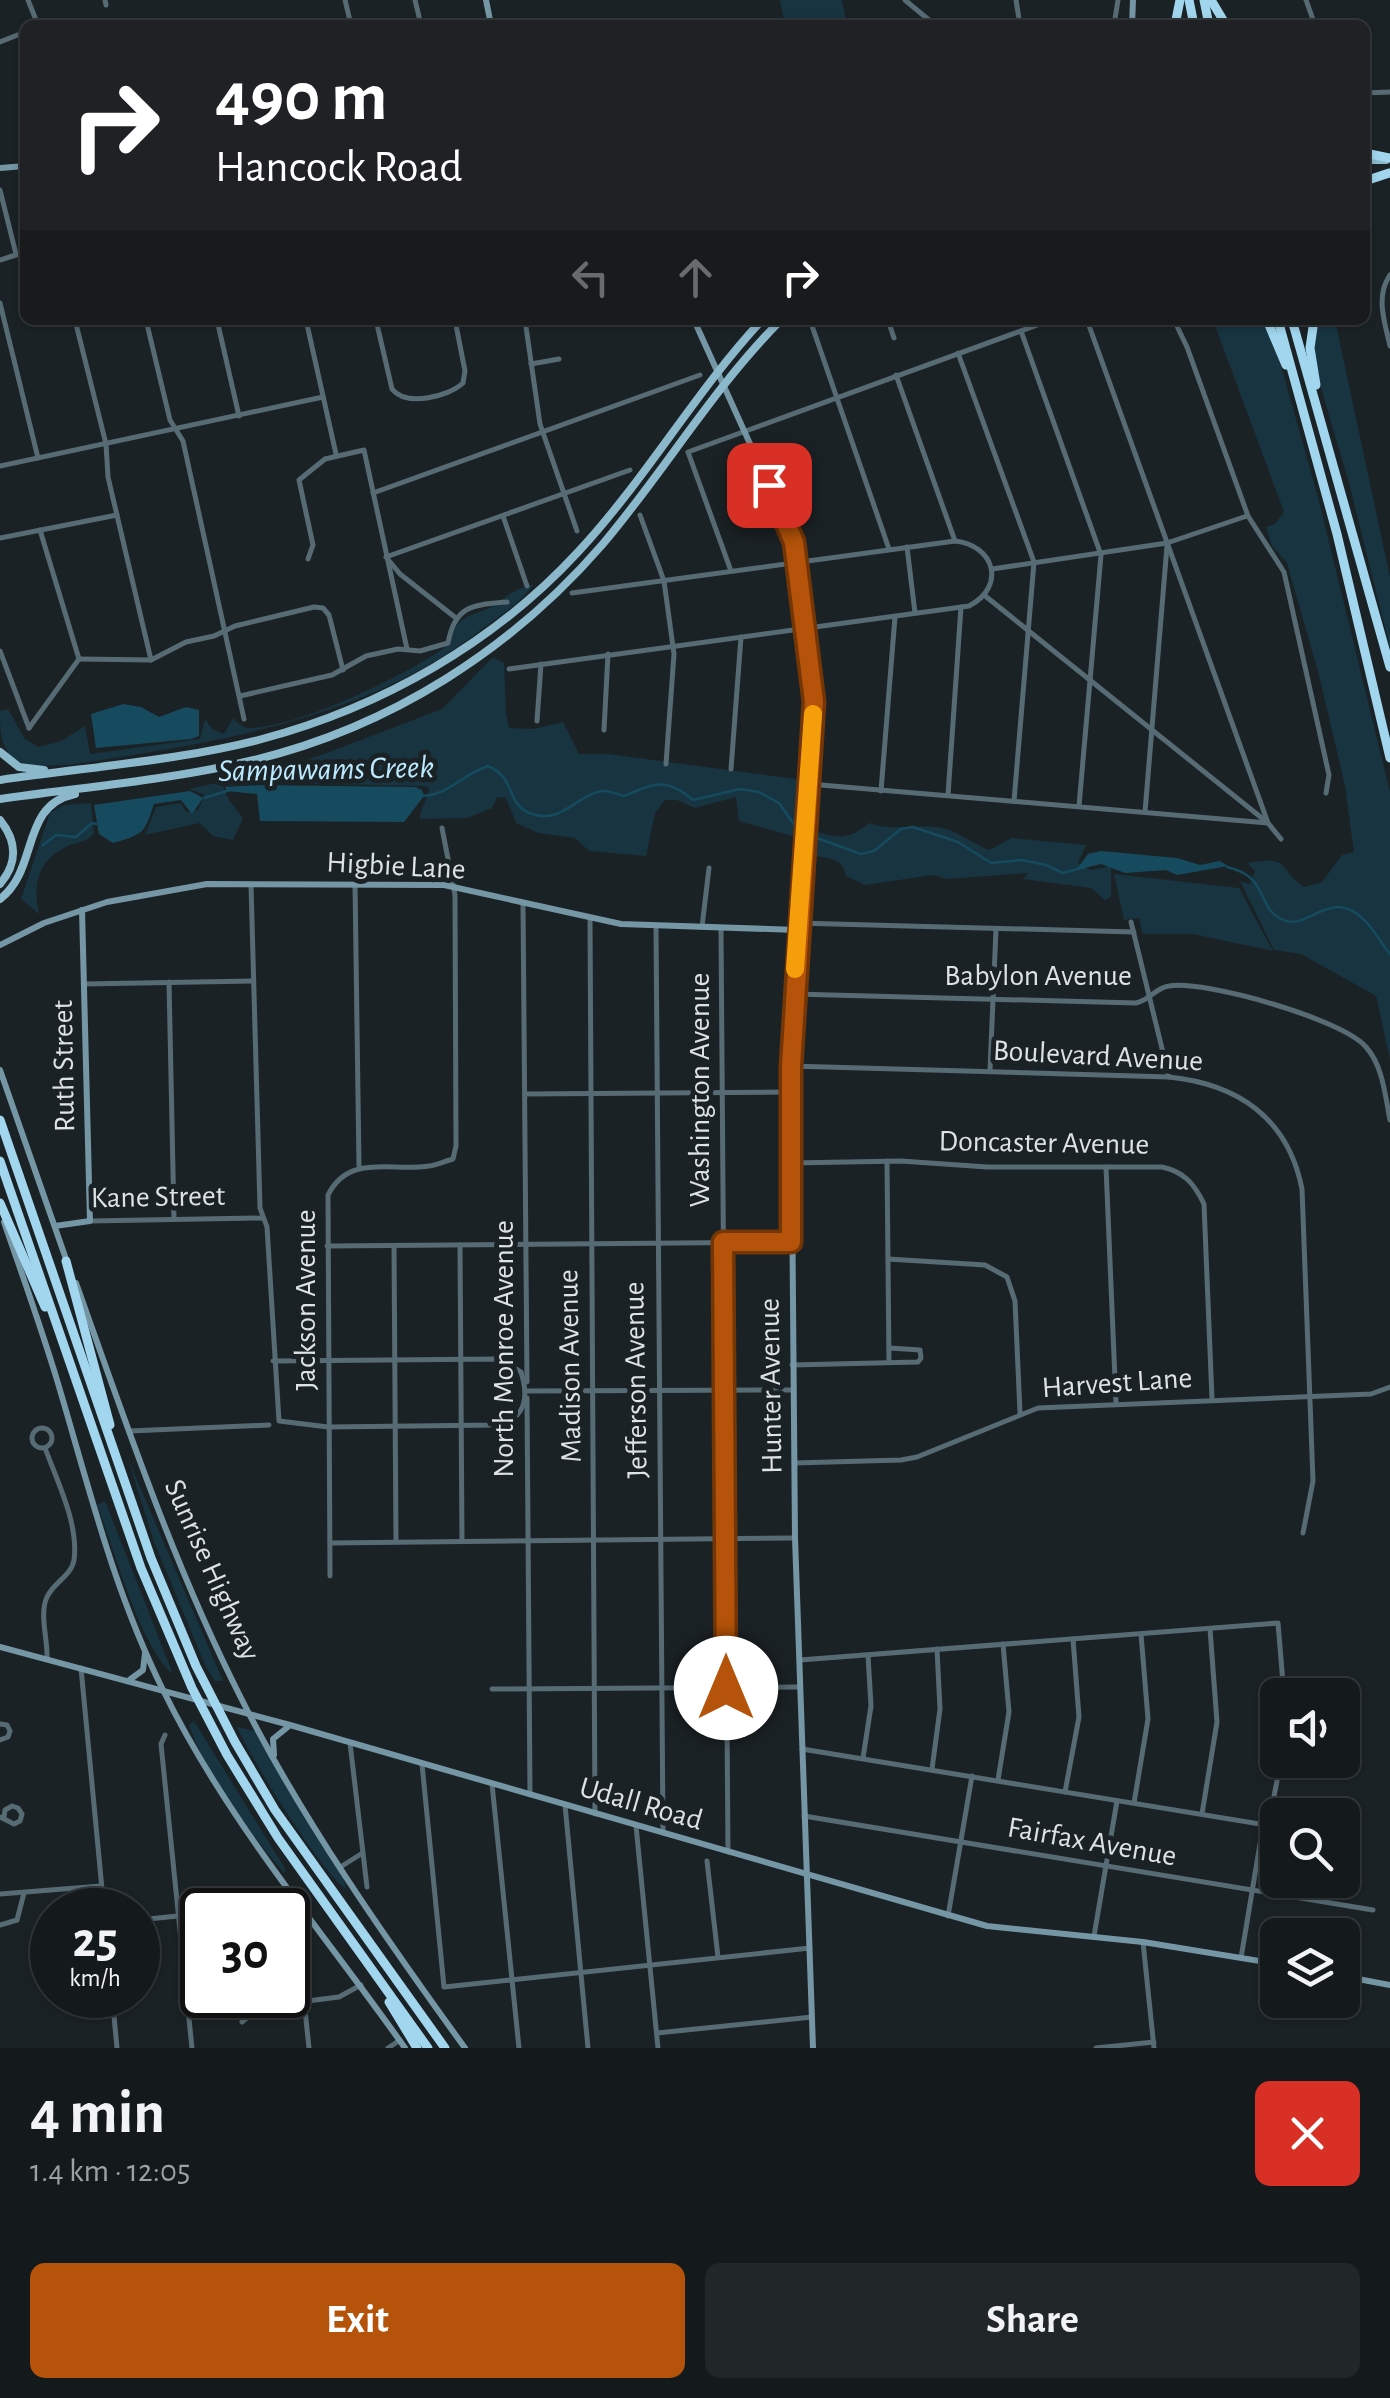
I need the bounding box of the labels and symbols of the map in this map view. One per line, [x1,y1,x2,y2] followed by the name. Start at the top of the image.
[727,443,812,528] pin
[218,751,434,788] water label: Sampawams Creek
[326,847,466,885] street label: Higbie Lane
[944,961,1132,991] street label: Babylon Avenue
[685,973,715,1207] street label: Washington Avenue
[48,999,80,1132] street label: Ruth Street
[992,1036,1204,1076] street label: Boulevard Avenue
[938,1126,1150,1160] street label: Doncaster Avenue
[90,1181,226,1213] street label: Kane Street
[291,1209,321,1391] street label: Jackson Avenue
[489,1220,519,1478] street label: North Monroe Avenue
[553,1269,587,1463] street label: Madison Avenue
[619,1281,653,1479] street label: Jefferson Avenue
[754,1298,788,1474] street label: Hunter Avenue
[1041,1363,1193,1403] street label: Harvest Lane
[159,1475,265,1665] street label: Sunrise Highway
[674,1636,778,1740] position arrow
[576,1772,706,1836] street label: Udall Road
[1005,1812,1179,1872] street label: Fairfax Avenue
[180,1888,310,2018] speed limit sign: 30

